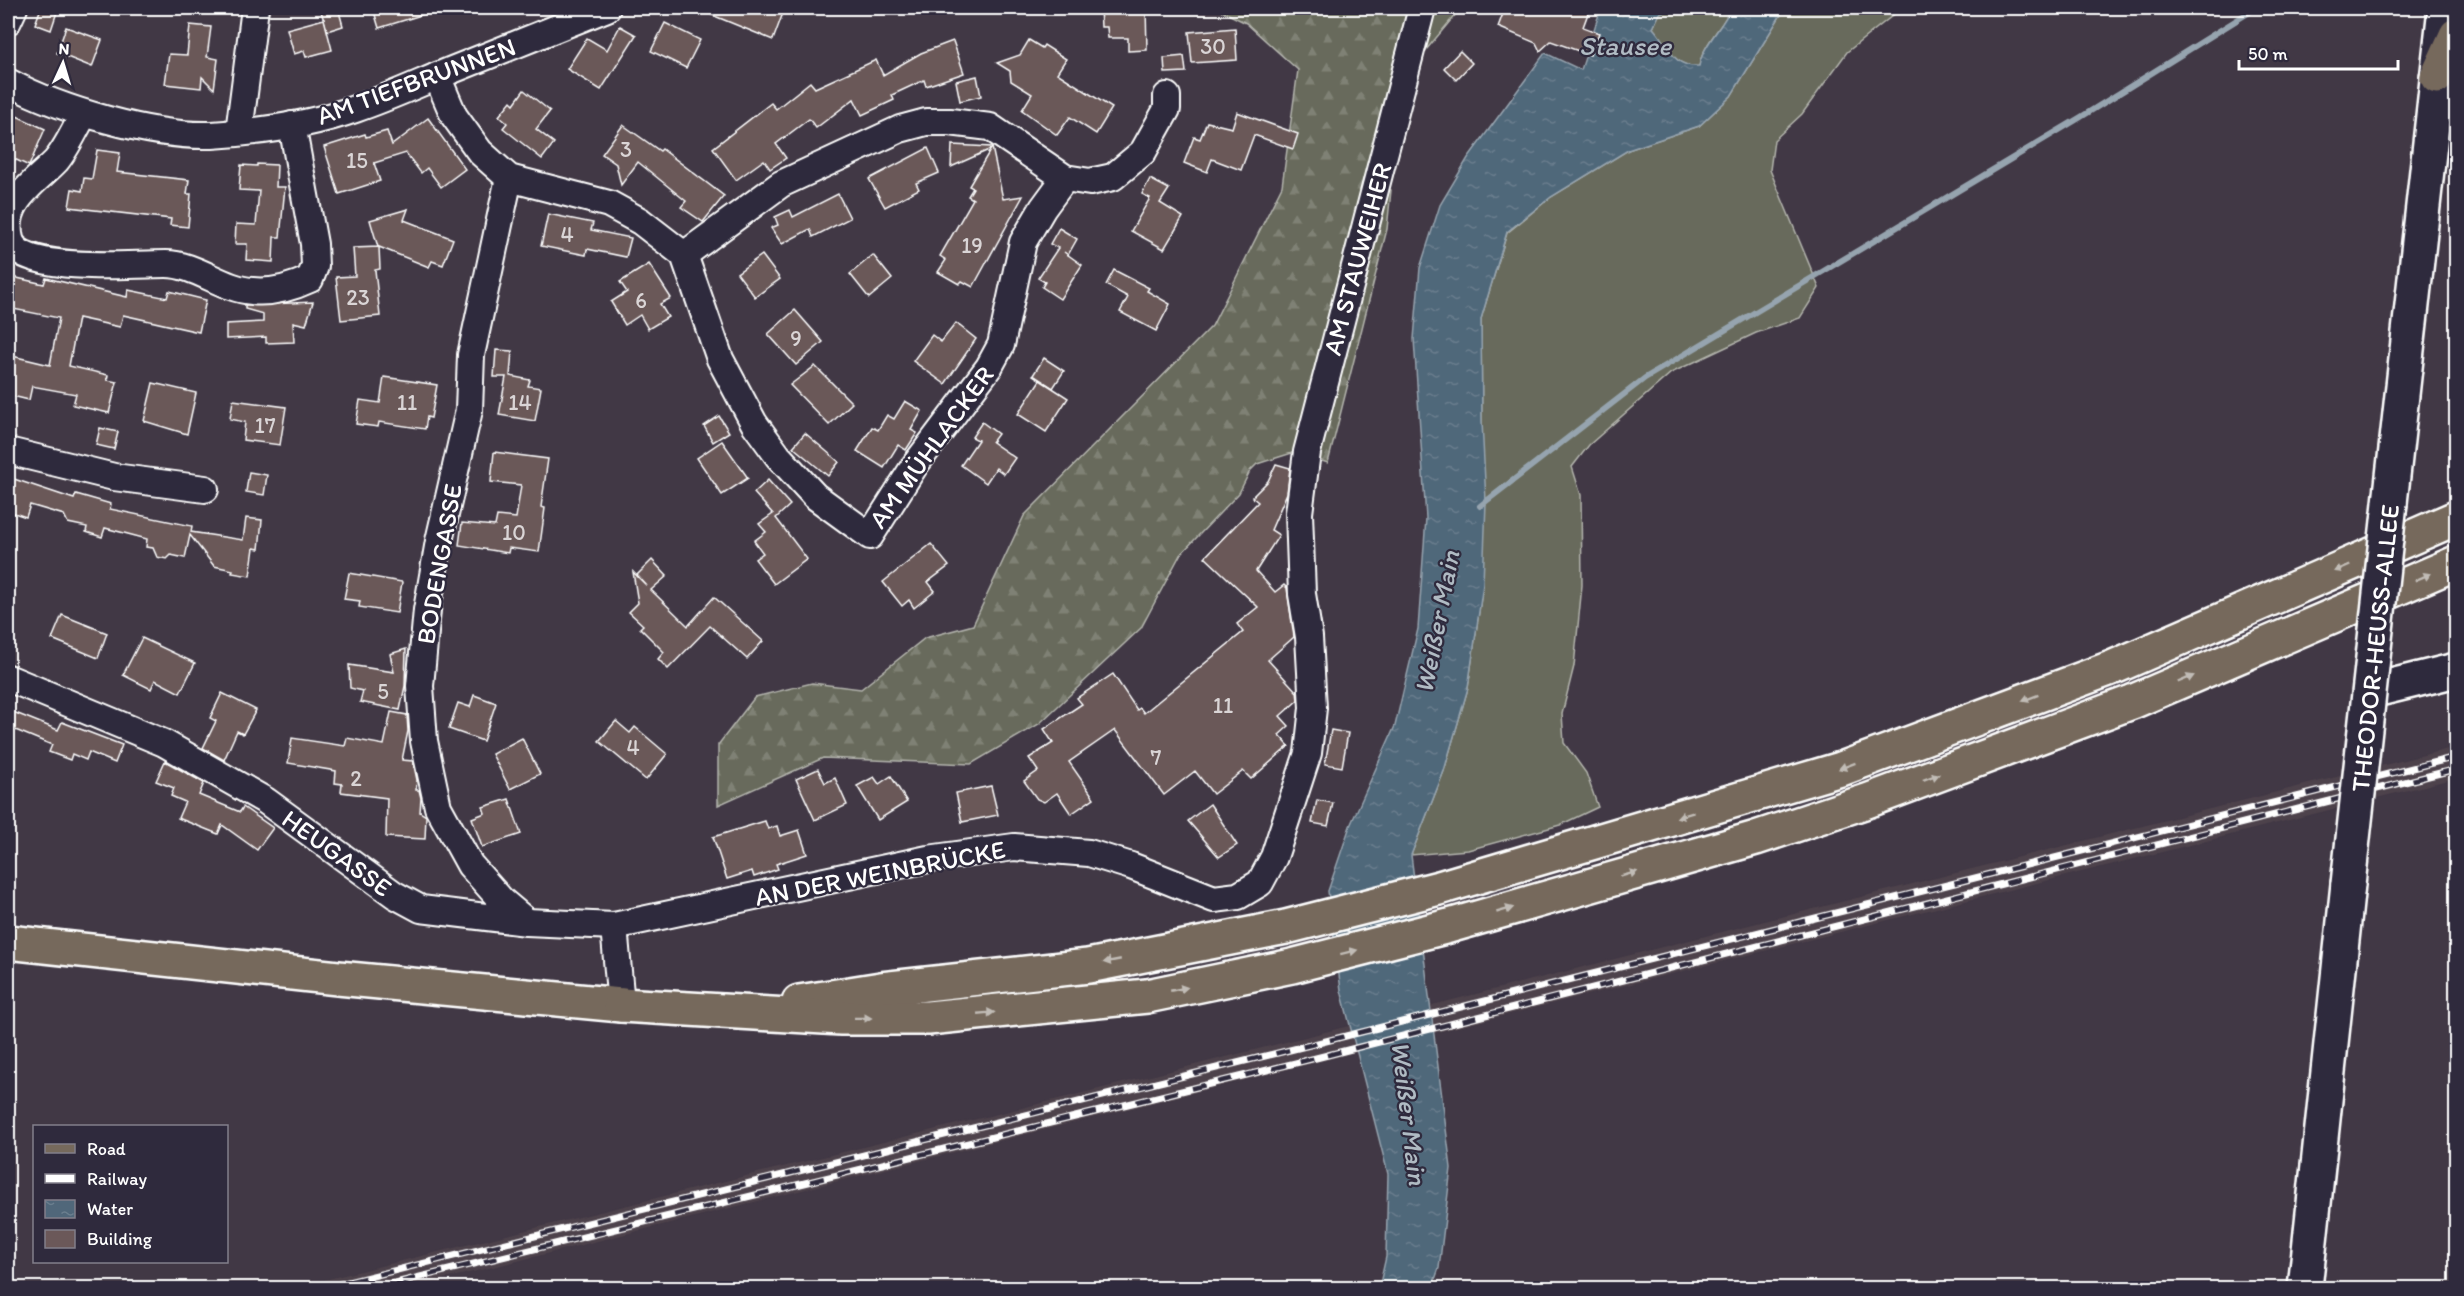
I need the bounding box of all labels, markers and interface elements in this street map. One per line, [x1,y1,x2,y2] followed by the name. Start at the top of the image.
[1579,29,1672,62] water label: Stausee
[312,30,520,132] street label: AM TIEFBRUNNEN
[33,33,93,93] north arrow
[1200,33,1226,60] house number: 30
[2239,33,2398,71] scale bar
[58,39,70,58] text: N
[2248,43,2288,65] text: 50 m
[620,136,632,163] house number: 3
[346,147,368,174] house number: 15
[1316,159,1398,359] street label: AM STAUWEIHER
[560,221,574,248] house number: 4
[961,232,983,259] house number: 19
[346,284,370,311] house number: 23
[635,287,647,314] house number: 6
[790,325,802,352] house number: 9
[861,360,1001,534] street label: AM MÜHLACKER
[397,389,417,416] house number: 11
[508,389,532,416] house number: 14
[254,412,276,439] house number: 17
[409,481,469,647] street label: BODENGASSE
[2344,503,2406,793] street label: THEODOR-HEUSS-ALLEE
[502,519,526,546] house number: 10
[1406,547,1467,696] water label: Weißer Main
[2333,564,2351,573] one-way arrow
[2414,572,2432,582] one-way arrow
[2177,674,2195,684] one-way arrow
[377,678,389,705] house number: 5
[1213,692,1233,719] house number: 11
[2021,693,2039,703] one-way arrow
[626,734,640,761] house number: 4
[1151,744,1162,771] house number: 7
[1838,762,1856,772] one-way arrow
[350,765,362,792] house number: 2
[1922,772,1940,782] one-way arrow
[276,803,398,903] street label: HEUGASSE
[1676,811,1694,820] one-way arrow
[752,833,1008,913] street label: AN DER WEINBRÜCKE
[1620,869,1638,878] one-way arrow
[1496,905,1514,914] one-way arrow
[1340,946,1358,956] one-way arrow
[1103,957,1122,966] one-way arrow
[1170,984,1189,993] one-way arrow
[977,1008,996,1018] one-way arrow
[853,1013,872,1023] one-way arrow
[1384,1039,1435,1187] water label: Weißer Main
[33,1125,228,1263] legend
[87,1138,126,1160] text: Road
[87,1168,148,1190] text: Railway
[87,1198,133,1220] text: Water
[87,1228,153,1250] text: Building

